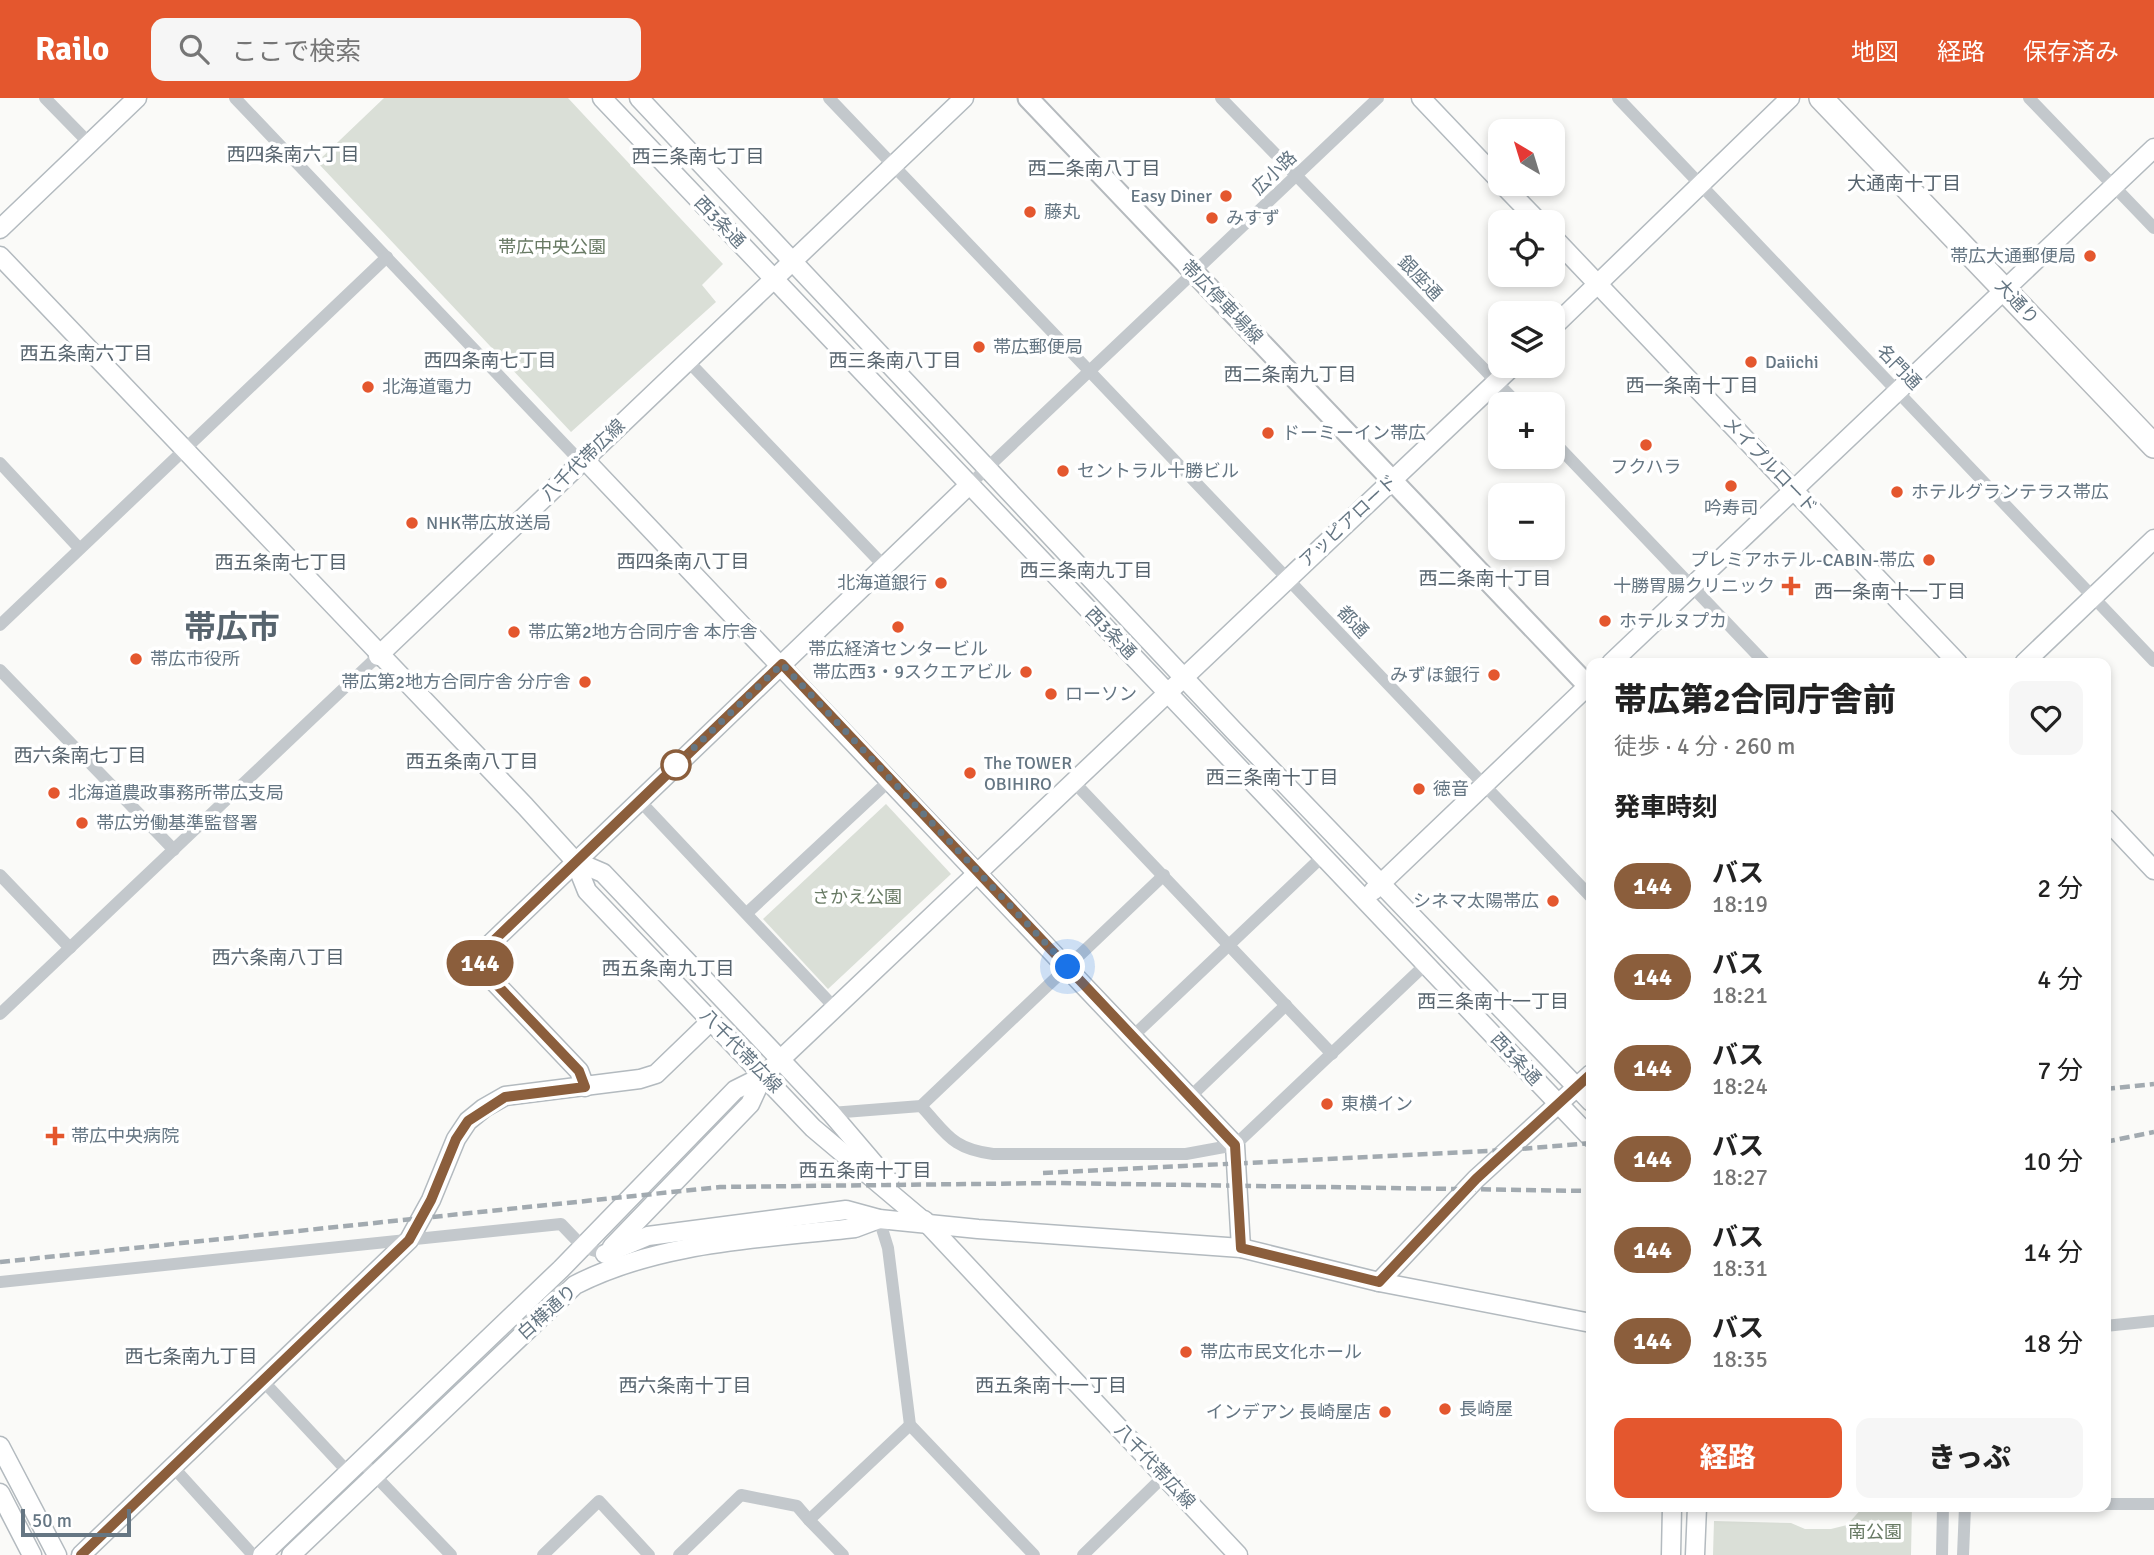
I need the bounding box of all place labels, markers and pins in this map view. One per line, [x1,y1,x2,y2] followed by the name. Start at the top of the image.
[1131,185,1212,207] place label: Easy Diner
[1218,188,1234,204] marker: Easy Diner
[1044,201,1080,223] place label: 藤丸
[1022,204,1038,220] marker: 藤丸
[1226,207,1280,229] place label: みすず
[1204,210,1220,226] marker: みすず
[1950,245,2076,267] place label: 帯広大通郵便局
[2082,248,2098,264] marker: 帯広大通郵便局
[993,336,1083,358] place label: 帯広郵便局
[971,339,987,355] marker: 帯広郵便局
[1765,351,1819,373] place label: Daiichi
[1743,354,1759,370] marker: Daiichi
[382,376,472,398] place label: 北海道電力
[360,379,376,395] marker: 北海道電力
[1282,422,1426,444] place label: ドーミーイン帯広
[1260,425,1276,441] marker: ドーミーイン帯広
[1638,437,1654,453] marker: フクハラ
[1610,456,1682,478] place label: フクハラ
[1077,460,1239,482] place label: セントラル十勝ビル
[1055,463,1071,479] marker: セントラル十勝ビル
[1723,478,1739,494] marker: 吟寿司
[1911,481,2109,503] place label: ホテルグランテラス帯広
[1889,484,1905,500] marker: ホテルグランテラス帯広
[1704,497,1758,519] place label: 吟寿司
[426,512,551,534] place label: NHK帯広放送局
[404,515,420,531] marker: NHK帯広放送局
[1690,549,1915,571] place label: プレミアホテル-CABIN-帯広
[1921,552,1937,568] marker: プレミアホテル-CABIN-帯広
[837,572,927,594] place label: 北海道銀行
[933,575,949,591] marker: 北海道銀行
[1613,575,1775,597] place label: 十勝胃腸クリニック
[1781,576,1801,596] marker: 十勝胃腸クリニック
[1619,610,1727,632] place label: ホテルヌプカ
[1597,613,1613,629] marker: ホテルヌプカ
[890,619,906,635] marker: 帯広経済センタービル
[528,621,758,643] place label: 帯広第2地方合同庁舎 本庁舎
[506,624,522,640] marker: 帯広第2地方合同庁舎 本庁舎
[808,638,988,660] place label: 帯広経済センタービル
[150,648,240,670] place label: 帯広市役所
[128,651,144,667] marker: 帯広市役所
[813,661,1012,683] place label: 帯広西3・9スクエアビル
[1018,664,1034,680] marker: 帯広西3・9スクエアビル
[1390,664,1480,686] place label: みずほ銀行
[1486,667,1502,683] marker: みずほ銀行
[341,671,571,693] place label: 帯広第2地方合同庁舎 分庁舎
[577,674,593,690] marker: 帯広第2地方合同庁舎 分庁舎
[1065,683,1137,705] place label: ローソン
[1043,686,1059,702] marker: ローソン
[661,750,691,780] unlabelled marker
[984,752,1072,795] place label: The TOWER OBIHIRO
[962,765,978,781] marker: The TOWER OBIHIRO
[1433,778,1469,800] place label: 徳音
[1411,781,1427,797] marker: 徳音
[68,782,284,804] place label: 北海道農政事務所帯広支局
[46,785,62,801] marker: 北海道農政事務所帯広支局
[96,812,258,834] place label: 帯広労働基準監督署
[74,815,90,831] marker: 帯広労働基準監督署
[1413,890,1539,912] place label: シネマ太陽帯広
[1545,893,1561,909] marker: シネマ太陽帯広
[1341,1093,1413,1115] place label: 東横イン
[1319,1096,1335,1112] marker: 東横イン
[71,1125,179,1147] place label: 帯広中央病院
[45,1126,65,1146] marker: 帯広中央病院
[1200,1341,1362,1363] place label: 帯広市民文化ホール
[1178,1344,1194,1360] marker: 帯広市民文化ホール
[1459,1398,1513,1420] place label: 長崎屋
[1206,1401,1371,1423] place label: インデアン 長崎屋店
[1437,1401,1453,1417] marker: 長崎屋
[1377,1404,1393,1420] marker: インデアン 長崎屋店

